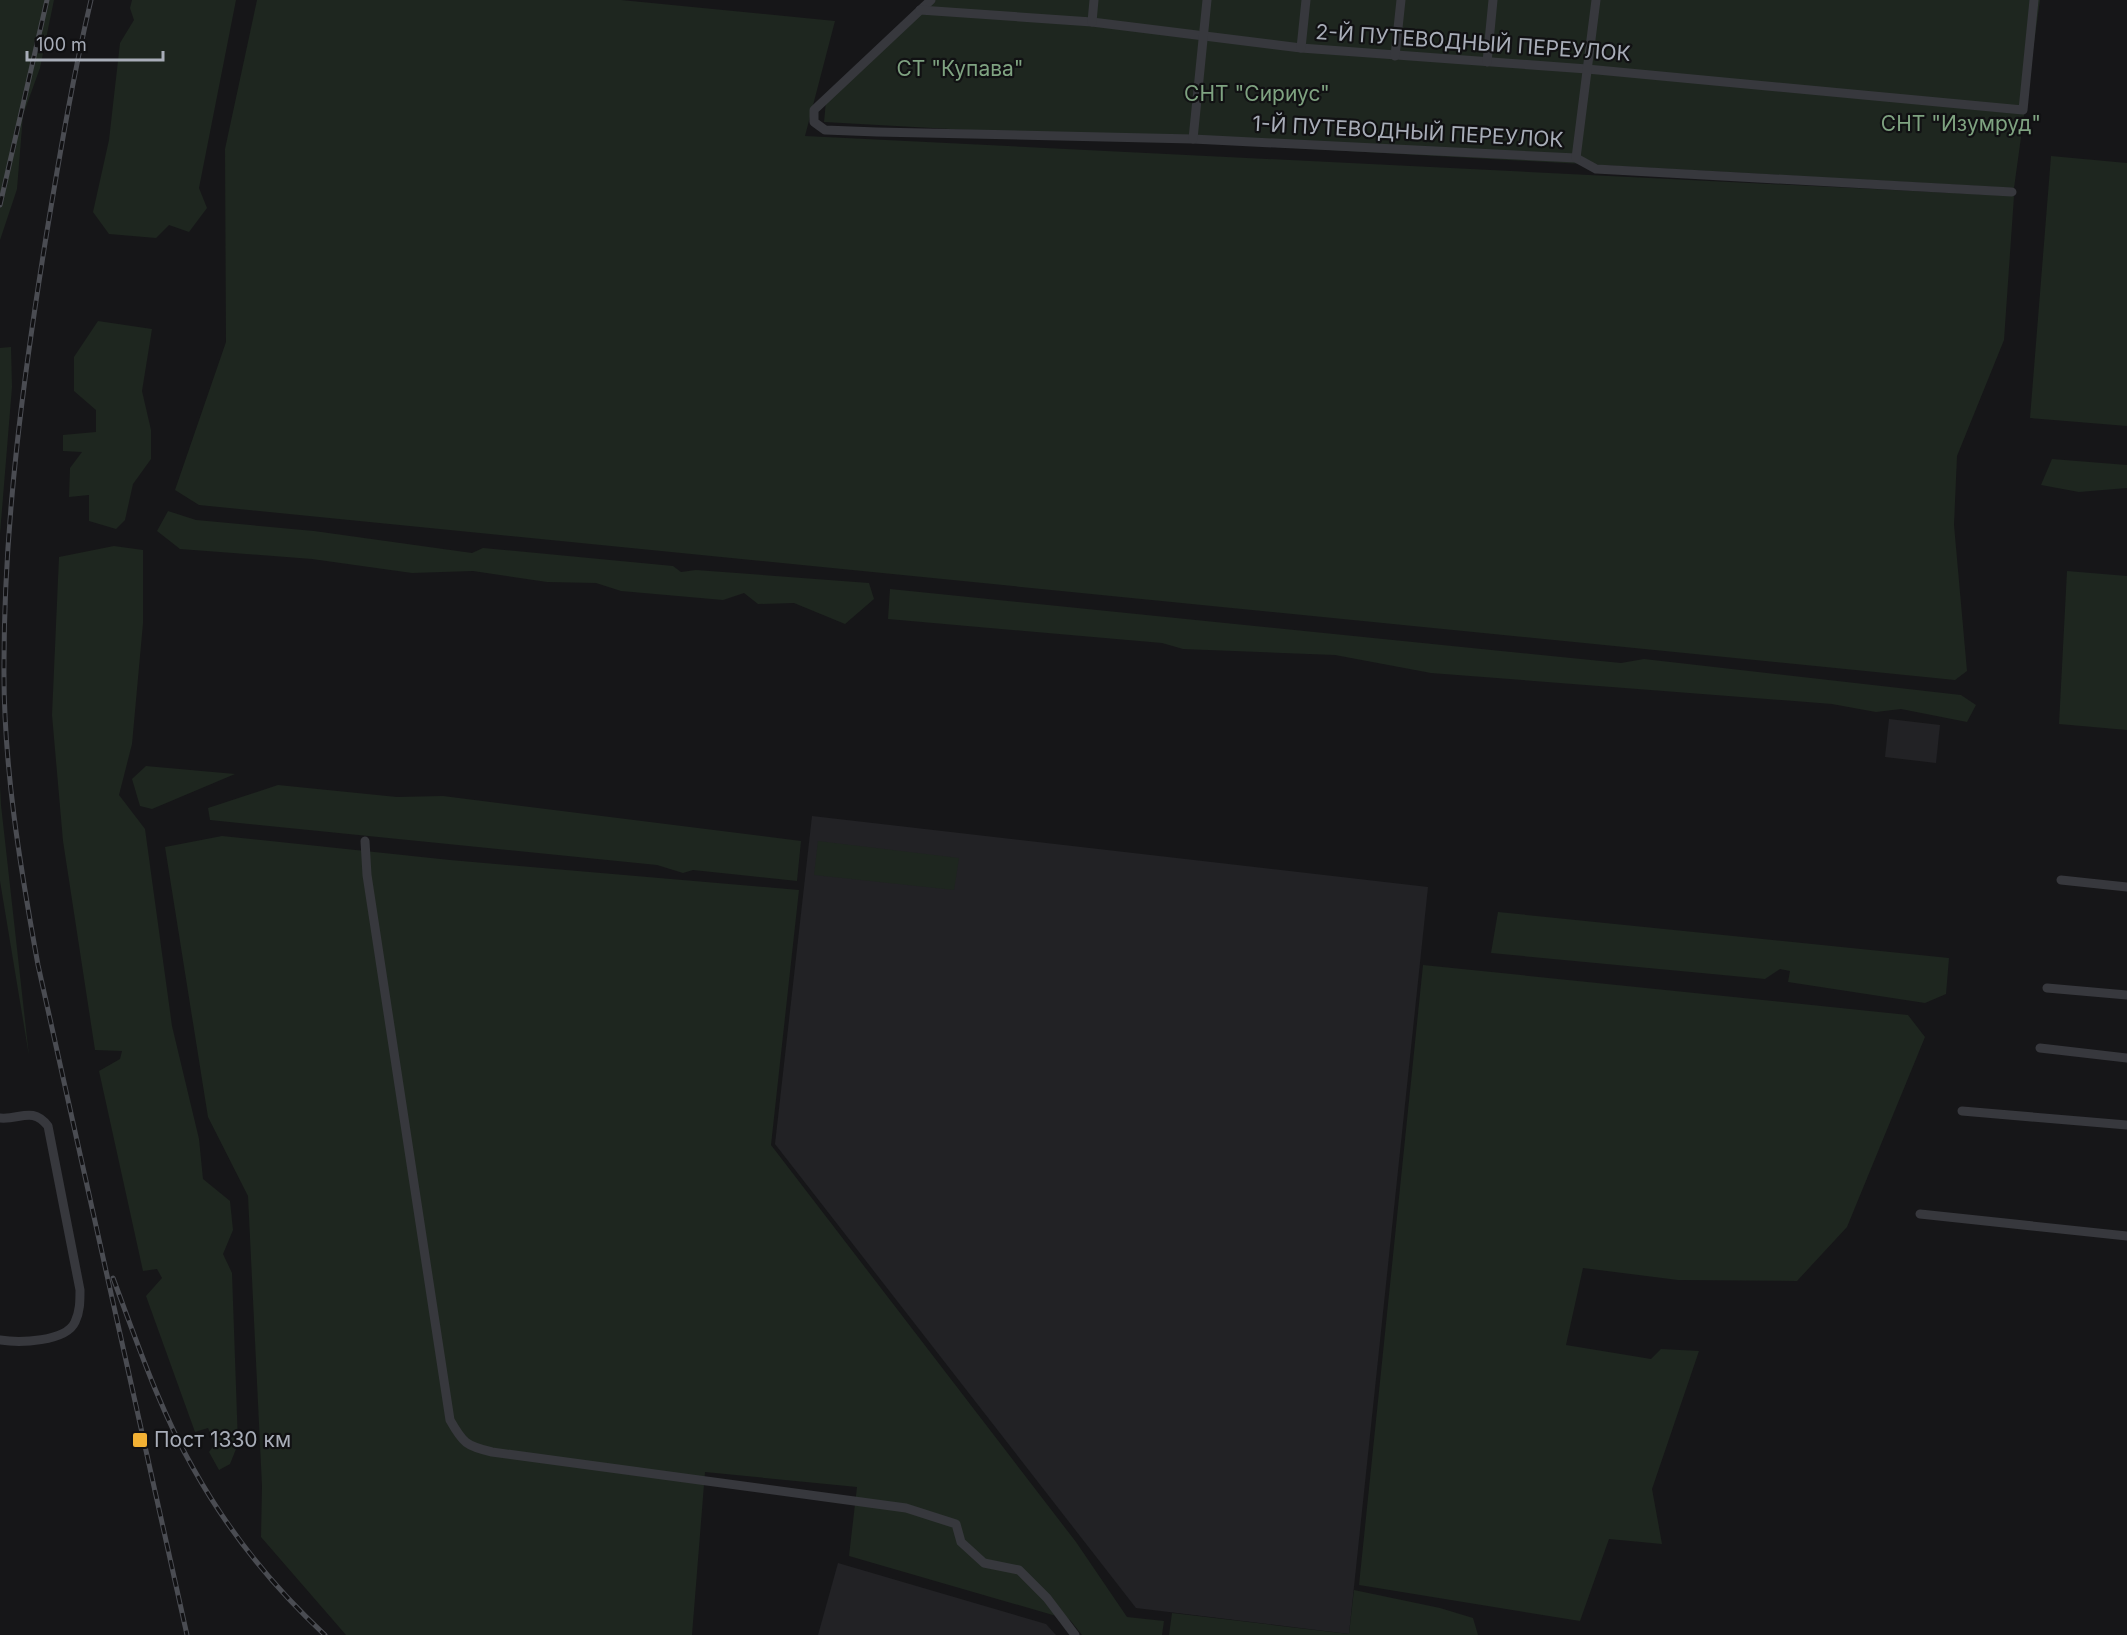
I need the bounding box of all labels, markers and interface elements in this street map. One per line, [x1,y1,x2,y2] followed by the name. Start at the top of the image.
[1315,18,1631,66] street label: 2-Й ПУТЕВОДНЫЙ ПЕРЕУЛОК
[27,24,164,62] scale bar
[36,34,87,55] text: 100 m
[896,56,1024,81] park label: СТ "Купава"
[1184,81,1330,106] park label: СНТ "Сириус"
[1252,110,1564,152] street label: 1-Й ПУТЕВОДНЫЙ ПЕРЕУЛОК
[1881,111,2041,136] park label: СНТ "Изумруд"
[154,1427,291,1452] place label: Пост 1330 км
[131,1431,149,1449] marker: Пост 1330 км

